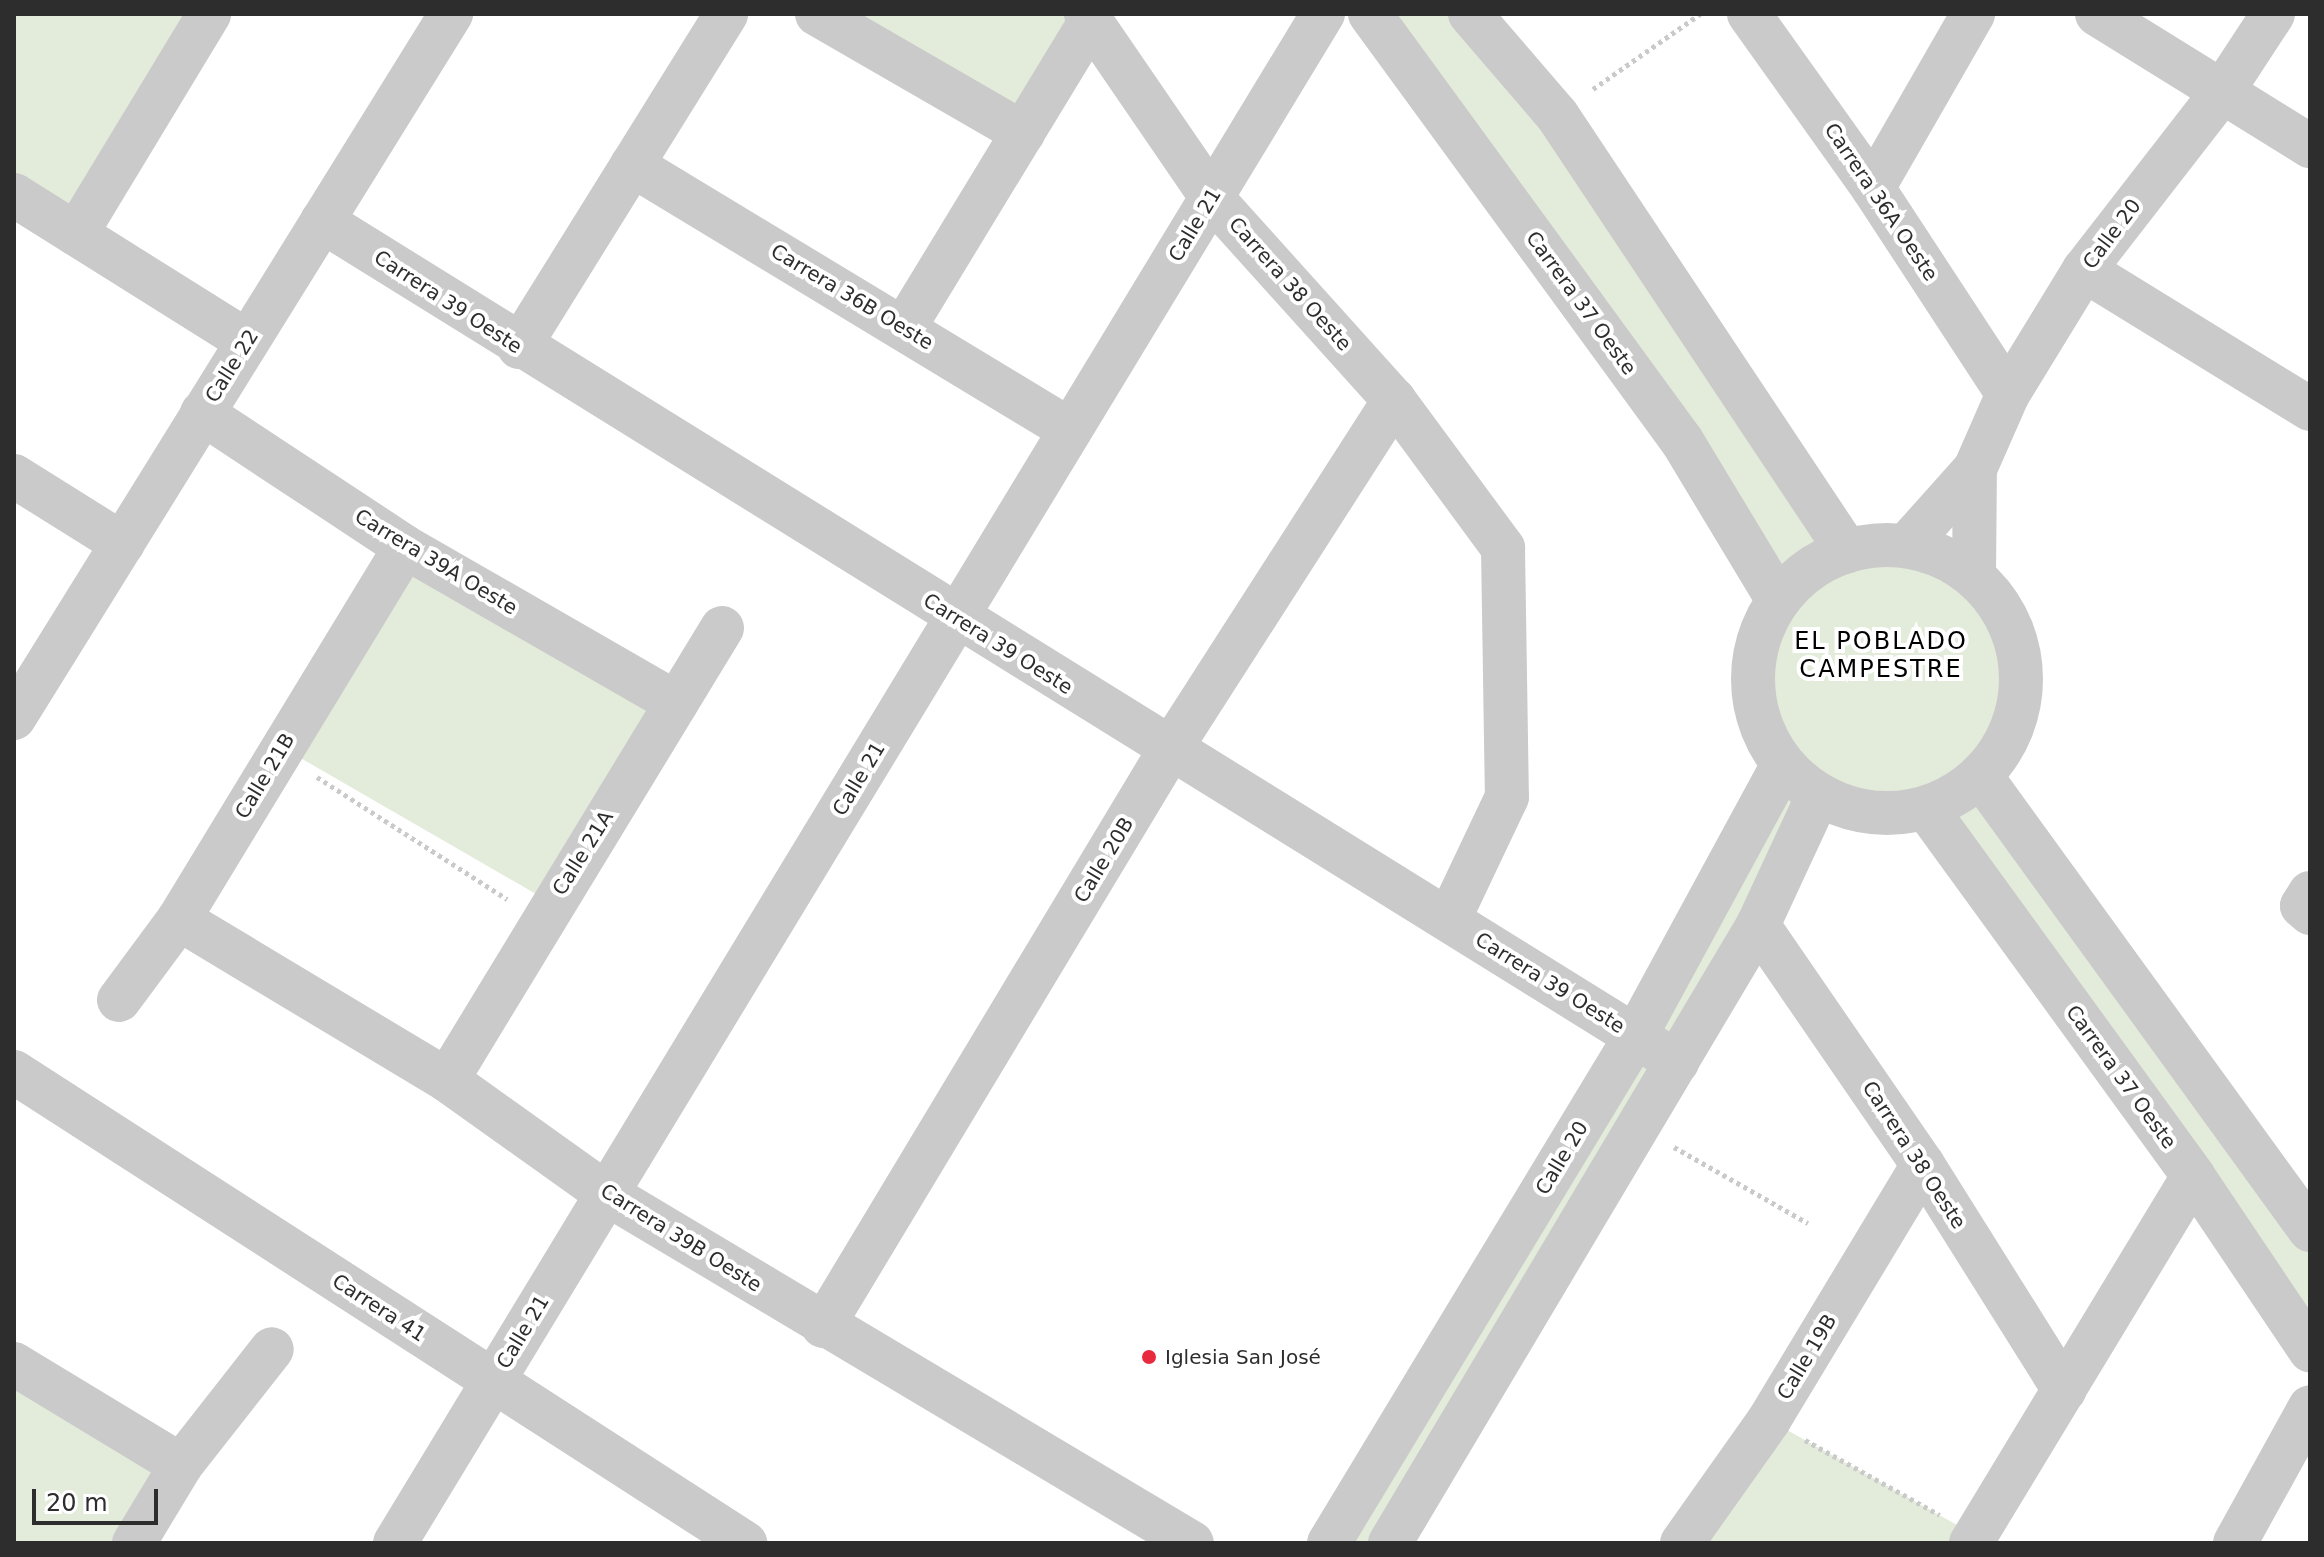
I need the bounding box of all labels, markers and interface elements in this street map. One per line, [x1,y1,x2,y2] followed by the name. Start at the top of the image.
[1819,119,1943,285] street label: Carrera 36A Oeste
[1164,184,1226,266] street label: Calle 21
[2078,194,2146,274] street label: Calle 20
[1224,212,1356,356] street label: Carrera 38 Oeste
[1521,227,1641,379] street label: Carrera 37 Oeste
[766,239,938,355] street label: Carrera 36B Oeste
[370,245,526,359] street label: Carrera 39 Oeste
[200,325,264,407] street label: Calle 22
[350,504,522,620] street label: Carrera 39A Oeste
[919,588,1077,700] street label: Carrera 39 Oeste
[1794,628,1968,684] district label: EL POBLADO CAMPESTRE
[230,729,300,823] street label: Calle 21B
[828,738,890,820] street label: Calle 21
[548,806,618,900] street label: Calle 21A
[1069,813,1139,907] street label: Calle 20B
[1471,927,1629,1039] street label: Carrera 39 Oeste
[2061,1001,2181,1153] street label: Carrera 37 Oeste
[1857,1077,1971,1233] street label: Carrera 38 Oeste
[1531,1117,1593,1199] street label: Calle 20
[596,1179,766,1297] street label: Carrera 39B Oeste
[328,1269,430,1347] street label: Carrera 41
[492,1291,554,1373] street label: Calle 21
[1772,1310,1842,1404] street label: Calle 19B
[1165,1345,1321,1369] place label: Iglesia San José
[1140,1348,1158,1366] marker: Iglesia San José
[36,1473,162,1523] scale bar
[46,1489,108,1517] text: 20 m

